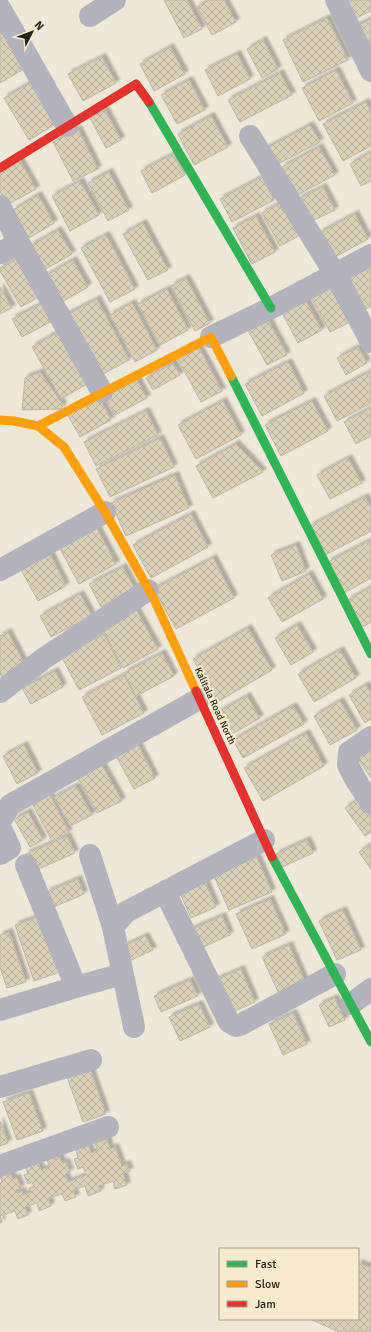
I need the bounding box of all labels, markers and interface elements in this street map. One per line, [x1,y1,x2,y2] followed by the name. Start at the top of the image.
[12,12,52,52] north arrow
[32,18,46,33] text: N
[192,665,238,747] street label: Kalitala Road North
[219,1248,359,1320] legend
[255,1257,276,1272] text: Fast
[255,1277,280,1292] text: Slow
[255,1297,276,1312] text: Jam

